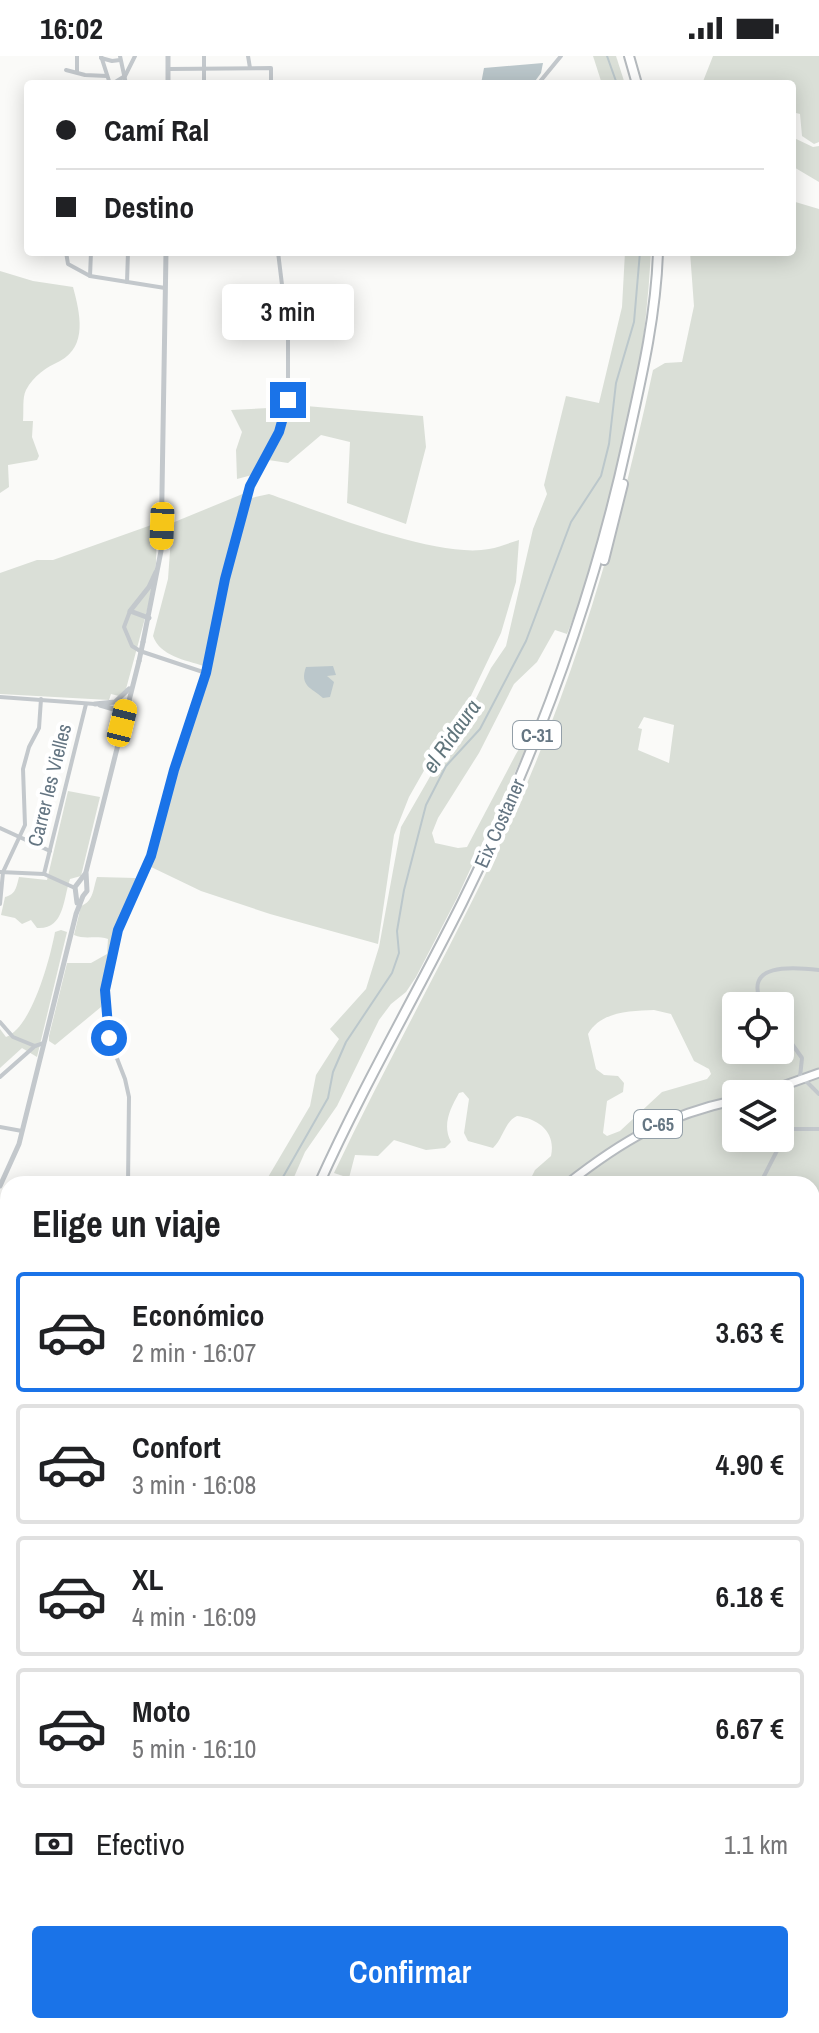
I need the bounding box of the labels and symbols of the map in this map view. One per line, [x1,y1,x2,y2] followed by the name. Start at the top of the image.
[222,284,354,340] callout: 3 min
[270,382,306,418] route end
[149,502,175,550] car
[415,693,487,779] water label: el Ridaura
[105,697,139,749] car
[21,721,77,849] street label: Carrer les Vielles
[513,721,561,749] road number: C-31
[467,774,531,872] street label: Eix Costaner
[91,1020,127,1056] route start
[634,1110,682,1138] road number: C-65

